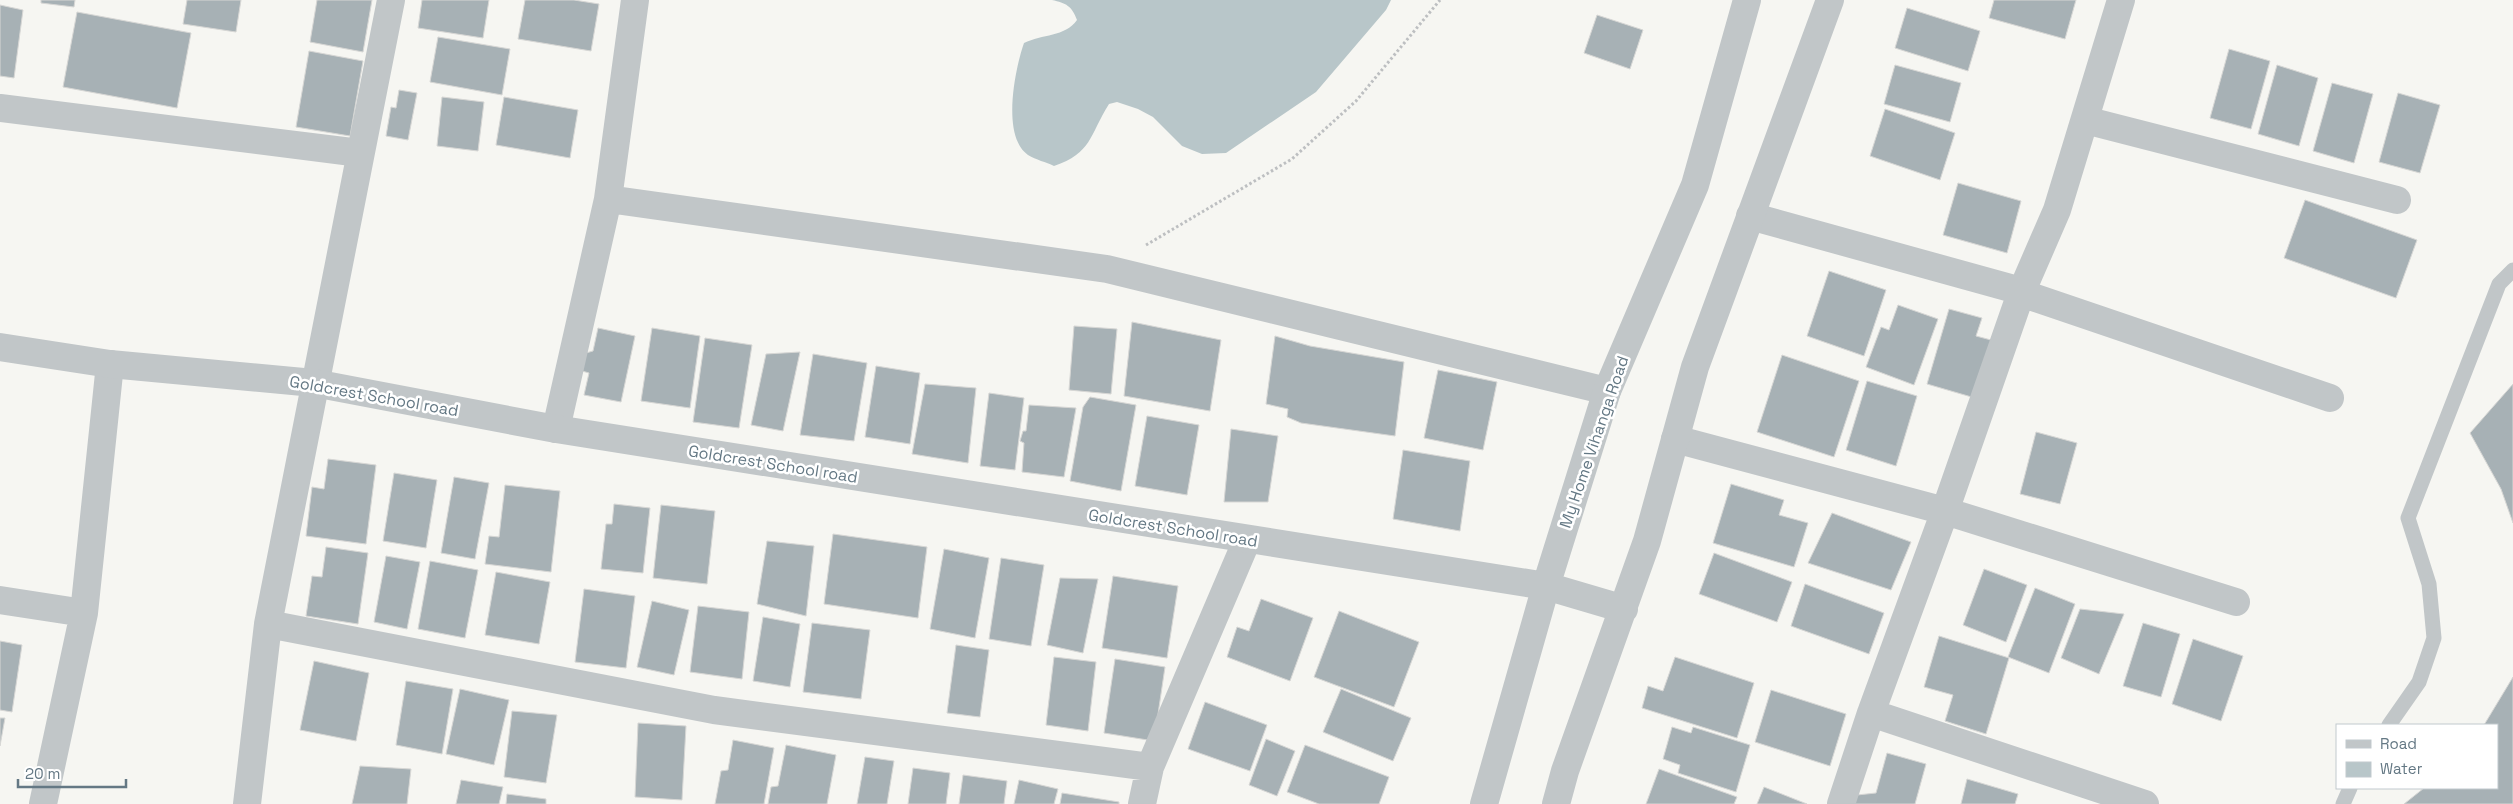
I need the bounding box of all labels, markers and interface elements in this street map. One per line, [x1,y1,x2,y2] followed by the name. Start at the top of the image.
[1555,353,1633,531] street label: My Home Vihanga Road
[288,371,460,421] street label: Goldcrest School road
[687,440,859,488] street label: Goldcrest School road
[1087,504,1259,552] street label: Goldcrest School road
[2336,724,2498,789] legend
[2380,734,2417,753] text: Road
[18,756,125,788] scale bar
[2380,759,2423,778] text: Water
[25,764,60,783] text: 20 m

